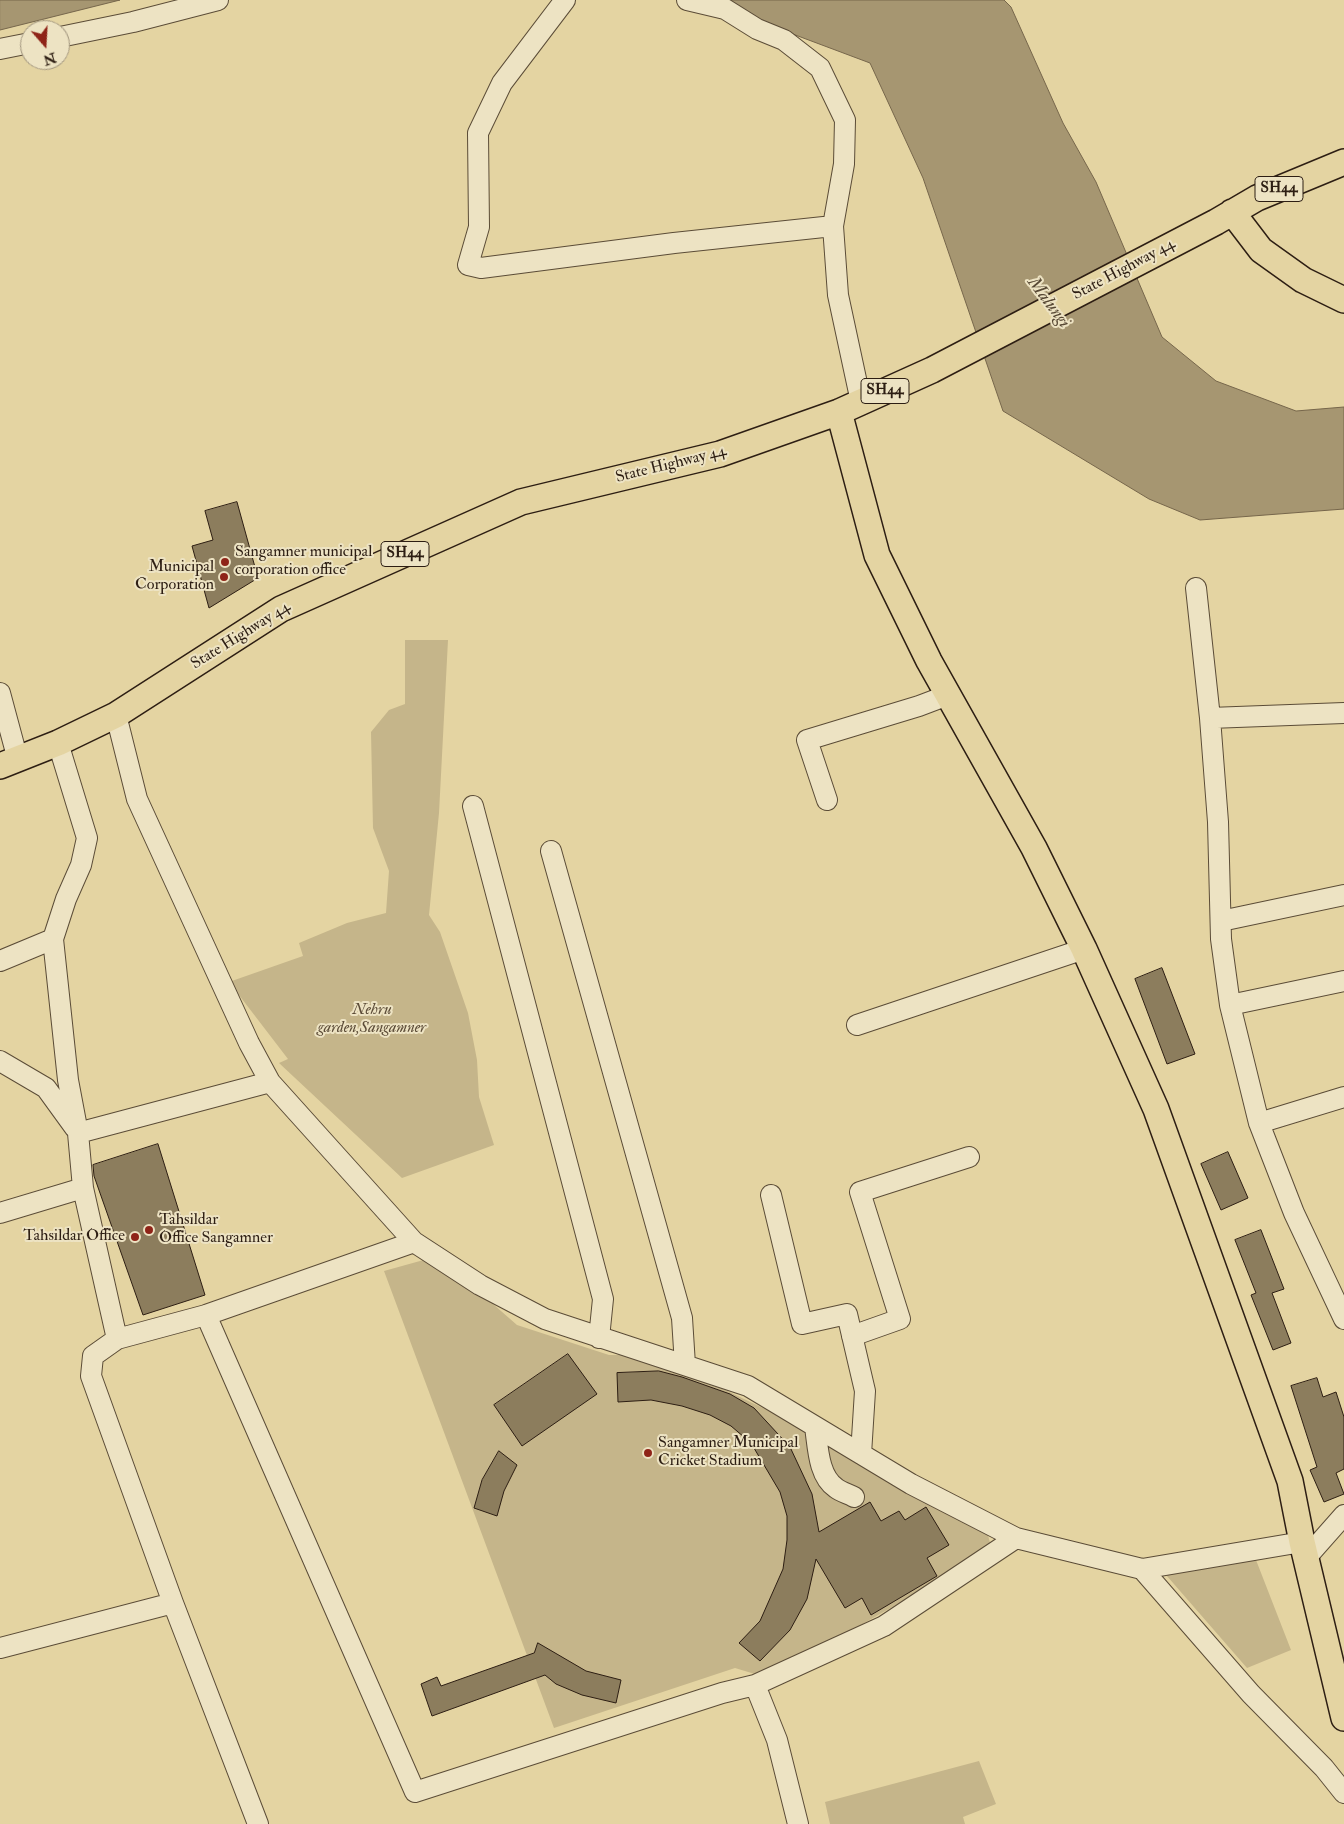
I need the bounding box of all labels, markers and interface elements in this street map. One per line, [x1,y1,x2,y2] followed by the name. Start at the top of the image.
[20,20,70,70] north arrow
[41,49,58,69] text: N
[1255,176,1303,202] road number: SH44
[1070,235,1178,305] street label: State Highway 44
[1022,273,1074,333] water label: Malungi
[861,378,909,404] road number: SH44
[614,442,728,488] street label: State Highway 44
[381,542,429,566] road number: SH44
[235,543,372,581] place label: Sangamner municipal corporation office
[219,556,231,568] marker: Sangamner municipal corporation office
[135,558,214,596] place label: Municipal Corporation
[218,571,230,583] marker: Municipal Corporation
[188,598,294,674] street label: State Highway 44
[318,1001,426,1039] park label: Nehru garden,Sangamner
[159,1211,273,1249] place label: Tahsildar Office Sangamner
[143,1224,155,1236] marker: Tahsildar Office Sangamner
[23,1227,125,1247] place label: Tahsildar Office
[129,1231,141,1243] marker: Tahsildar Office
[658,1434,798,1472] place label: Sangamner Municipal Cricket Stadium
[642,1447,654,1459] marker: Sangamner Municipal Cricket Stadium

